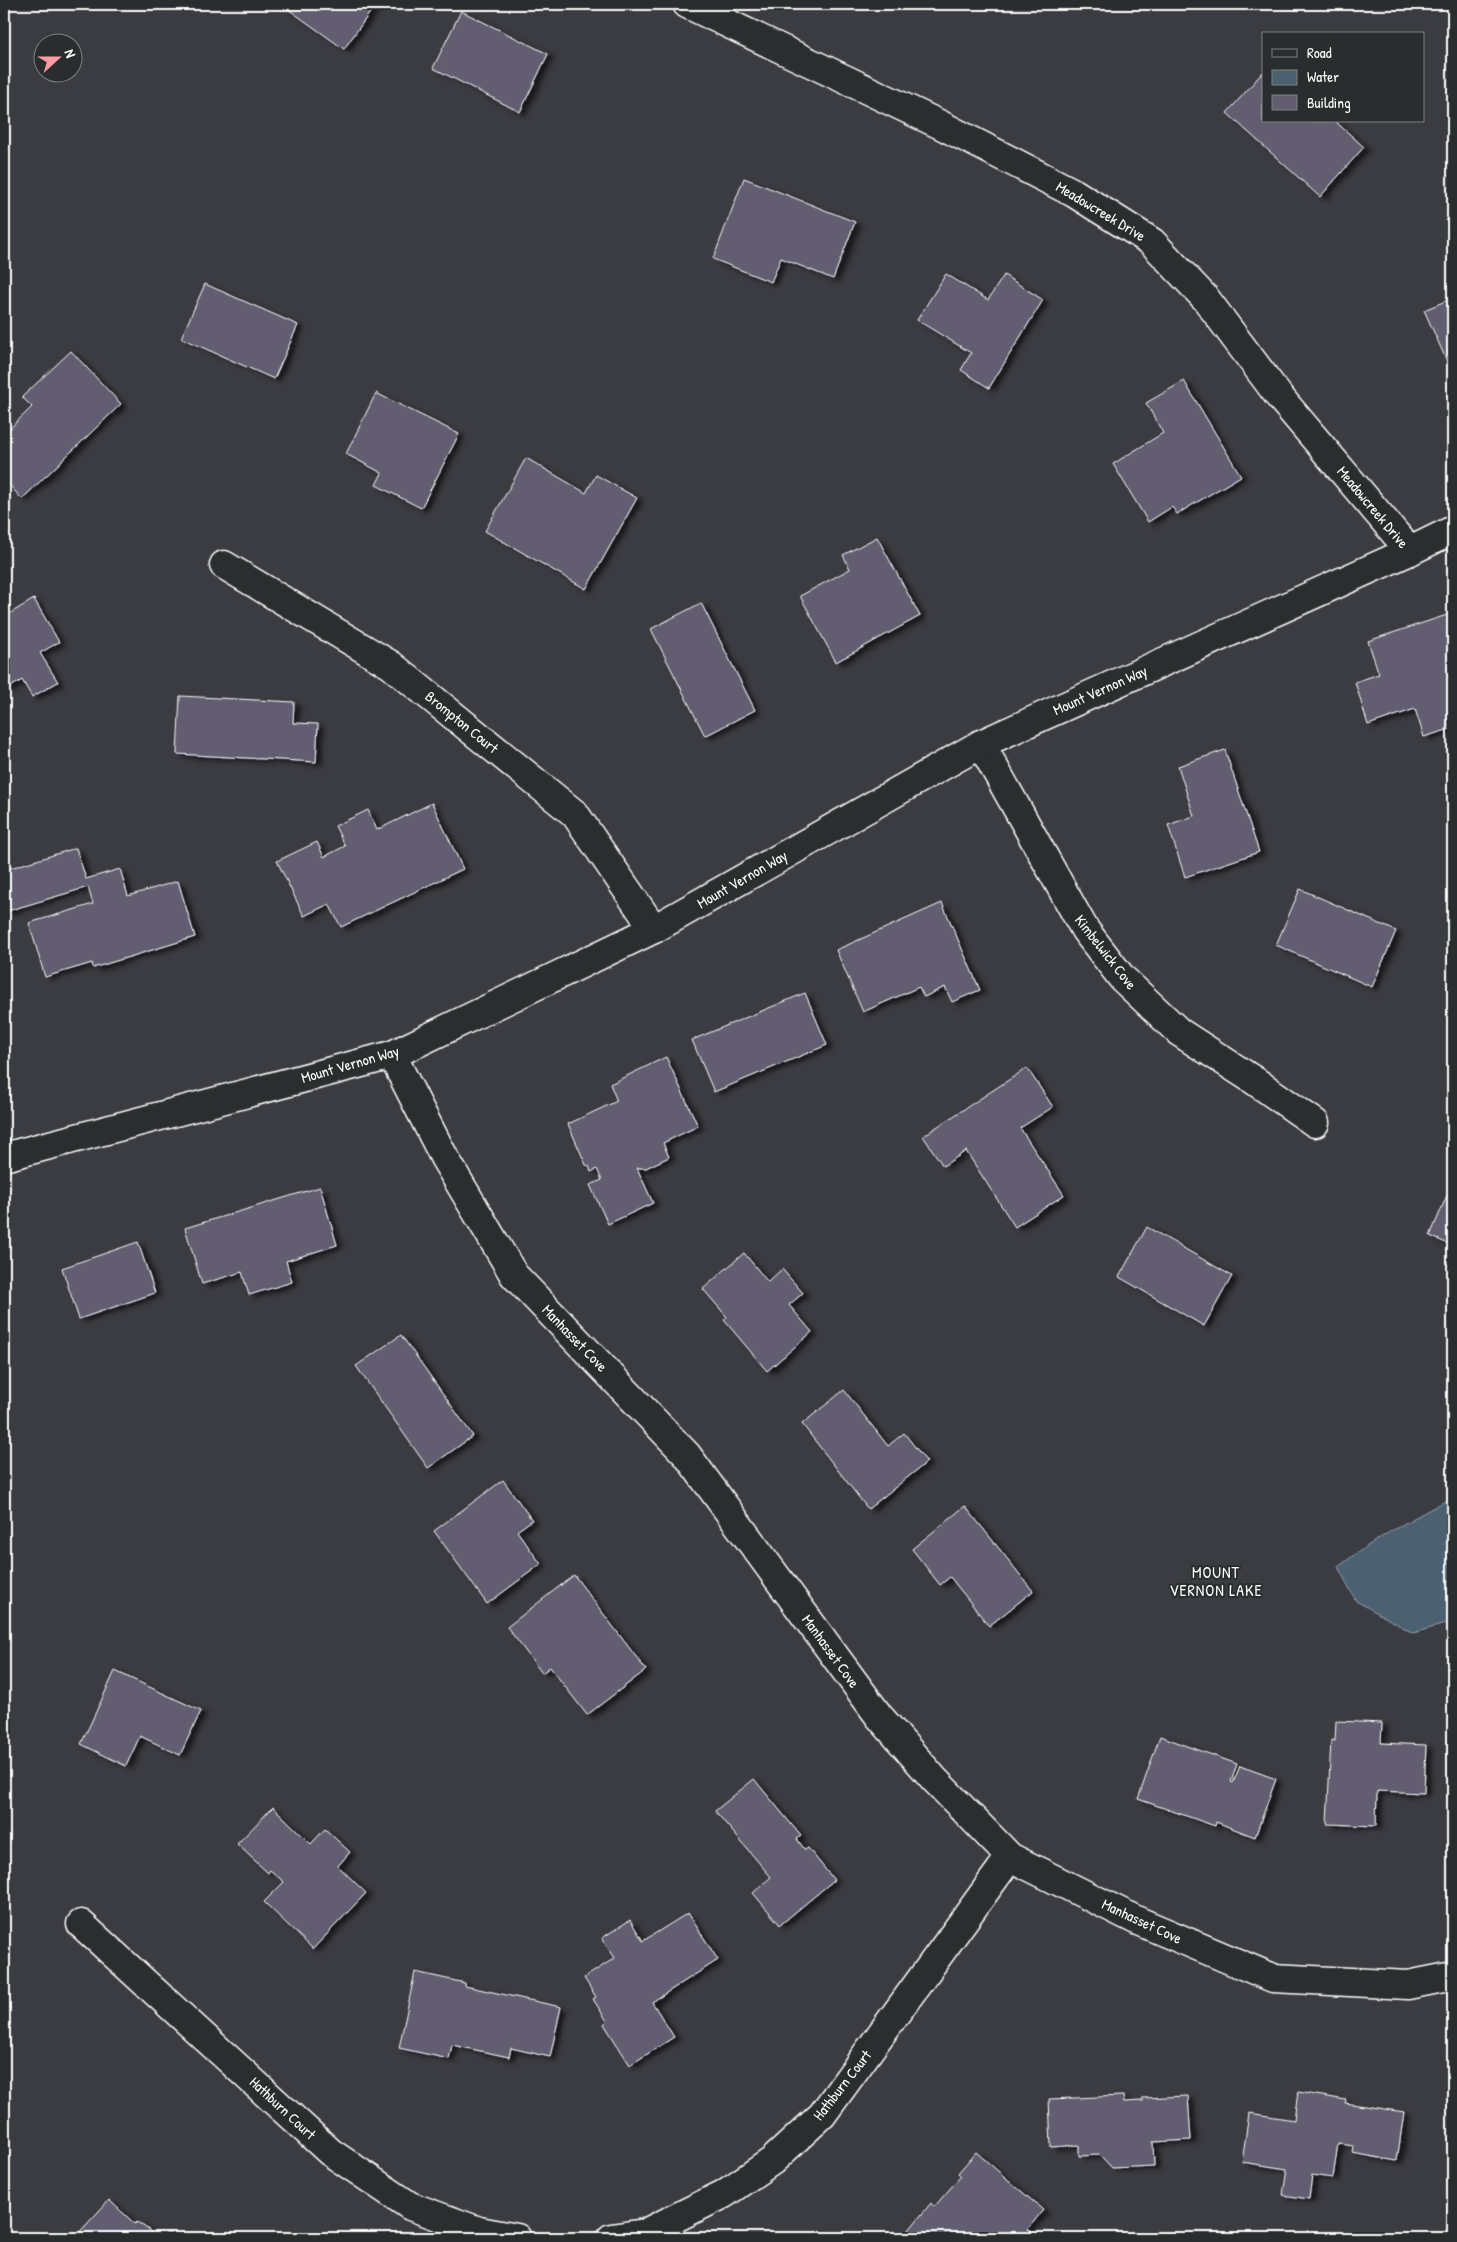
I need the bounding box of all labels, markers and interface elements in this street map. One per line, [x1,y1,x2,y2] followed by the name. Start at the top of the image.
[32,32,82,82] north arrow
[1262,32,1424,122] legend
[1307,42,1332,63] text: Road
[60,46,81,61] text: N
[1307,66,1339,87] text: Water
[1307,92,1351,113] text: Building
[1052,176,1150,246] street label: Meadowcreek Drive
[1332,462,1414,552] street label: Meadowcreek Drive
[1050,660,1150,720] street label: Mount Vernon Way
[421,686,504,759] street label: Brompton Court
[693,845,791,913] street label: Mount Vernon Way
[1070,910,1142,994] street label: Kimbelwick Cove
[299,1040,401,1088] street label: Mount Vernon Way
[538,1300,612,1376] street label: Manhasset Cove
[1169,1561,1263,1601] district label: MOUNT VERNON LAKE
[797,1610,865,1692] street label: Manhasset Cove
[1099,1893,1185,1949] street label: Manhasset Cove
[808,2045,877,2124] street label: Hathburn Court
[245,2072,321,2145] street label: Hathburn Court

